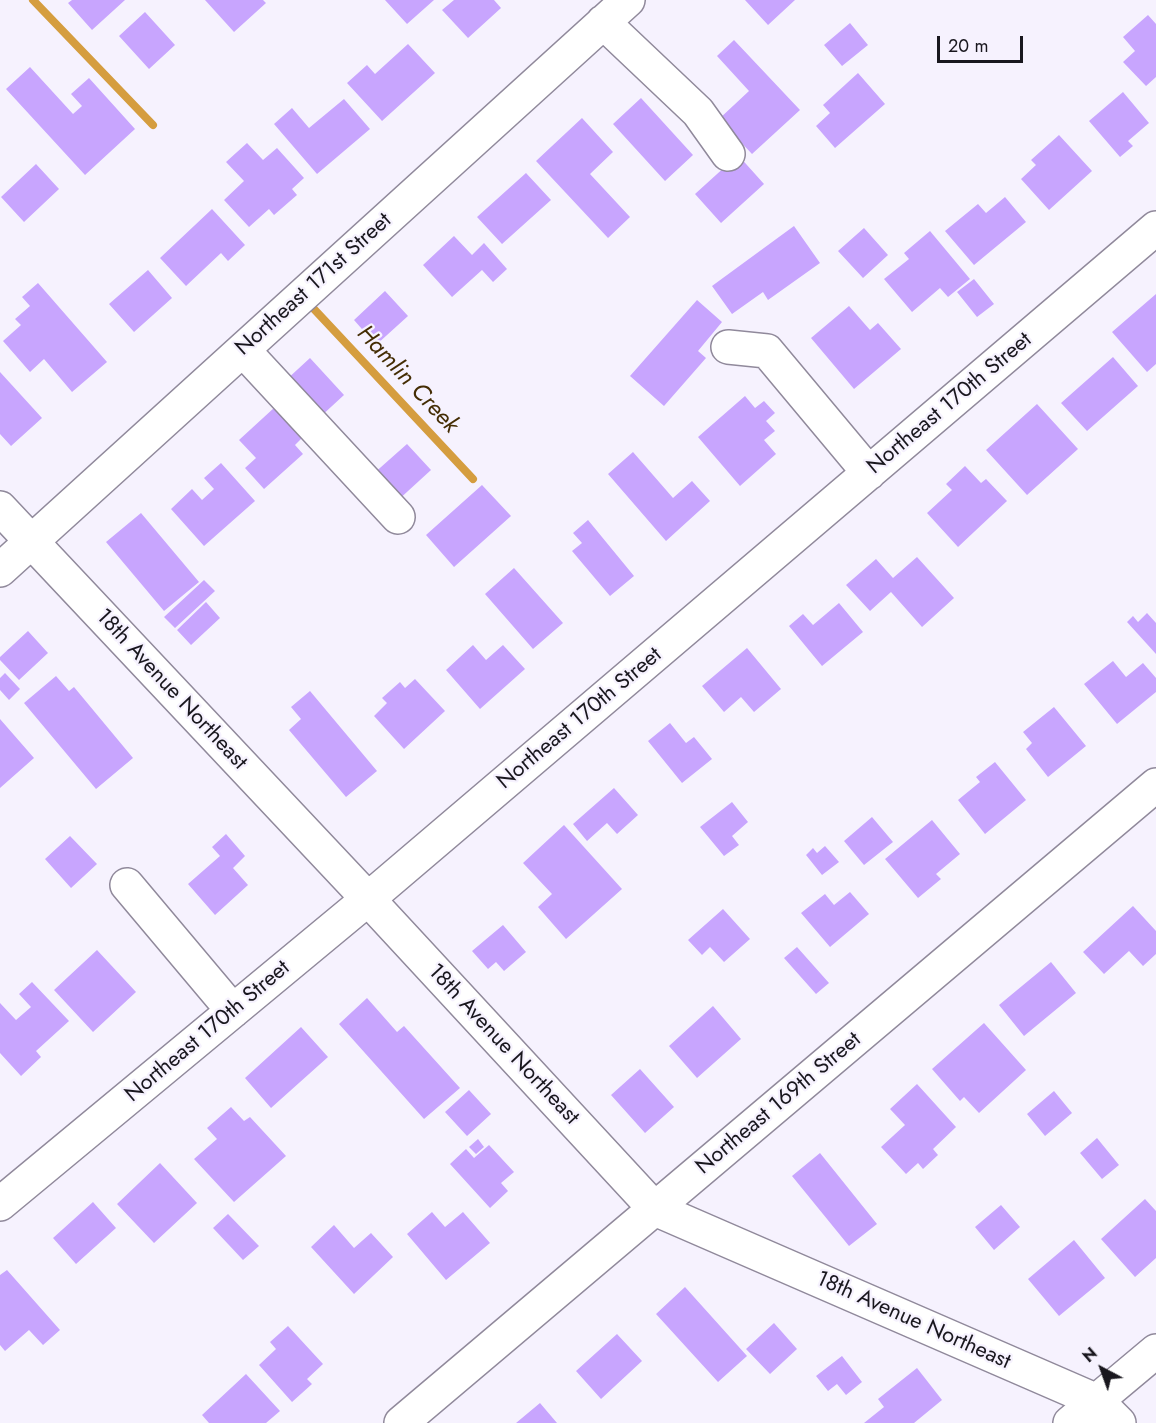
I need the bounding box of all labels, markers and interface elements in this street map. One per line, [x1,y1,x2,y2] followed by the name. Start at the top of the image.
[940,24,1026,62] scale bar
[948,33,988,59] text: 20 m
[231,208,397,362] street label: Northeast 171st Street
[350,320,464,440] water label: Hamlin Creek
[862,327,1038,481] street label: Northeast 170th Street
[90,604,252,776] street label: 18th Avenue Northeast
[492,642,668,796] street label: Northeast 170th Street
[120,955,296,1109] street label: Northeast 170th Street
[422,959,584,1131] street label: 18th Avenue Northeast
[691,1027,867,1181] street label: Northeast 169th Street
[812,1266,1014,1376] street label: 18th Avenue Northeast
[1072,1339,1132,1399] north arrow
[1078,1342,1102,1368] text: N

